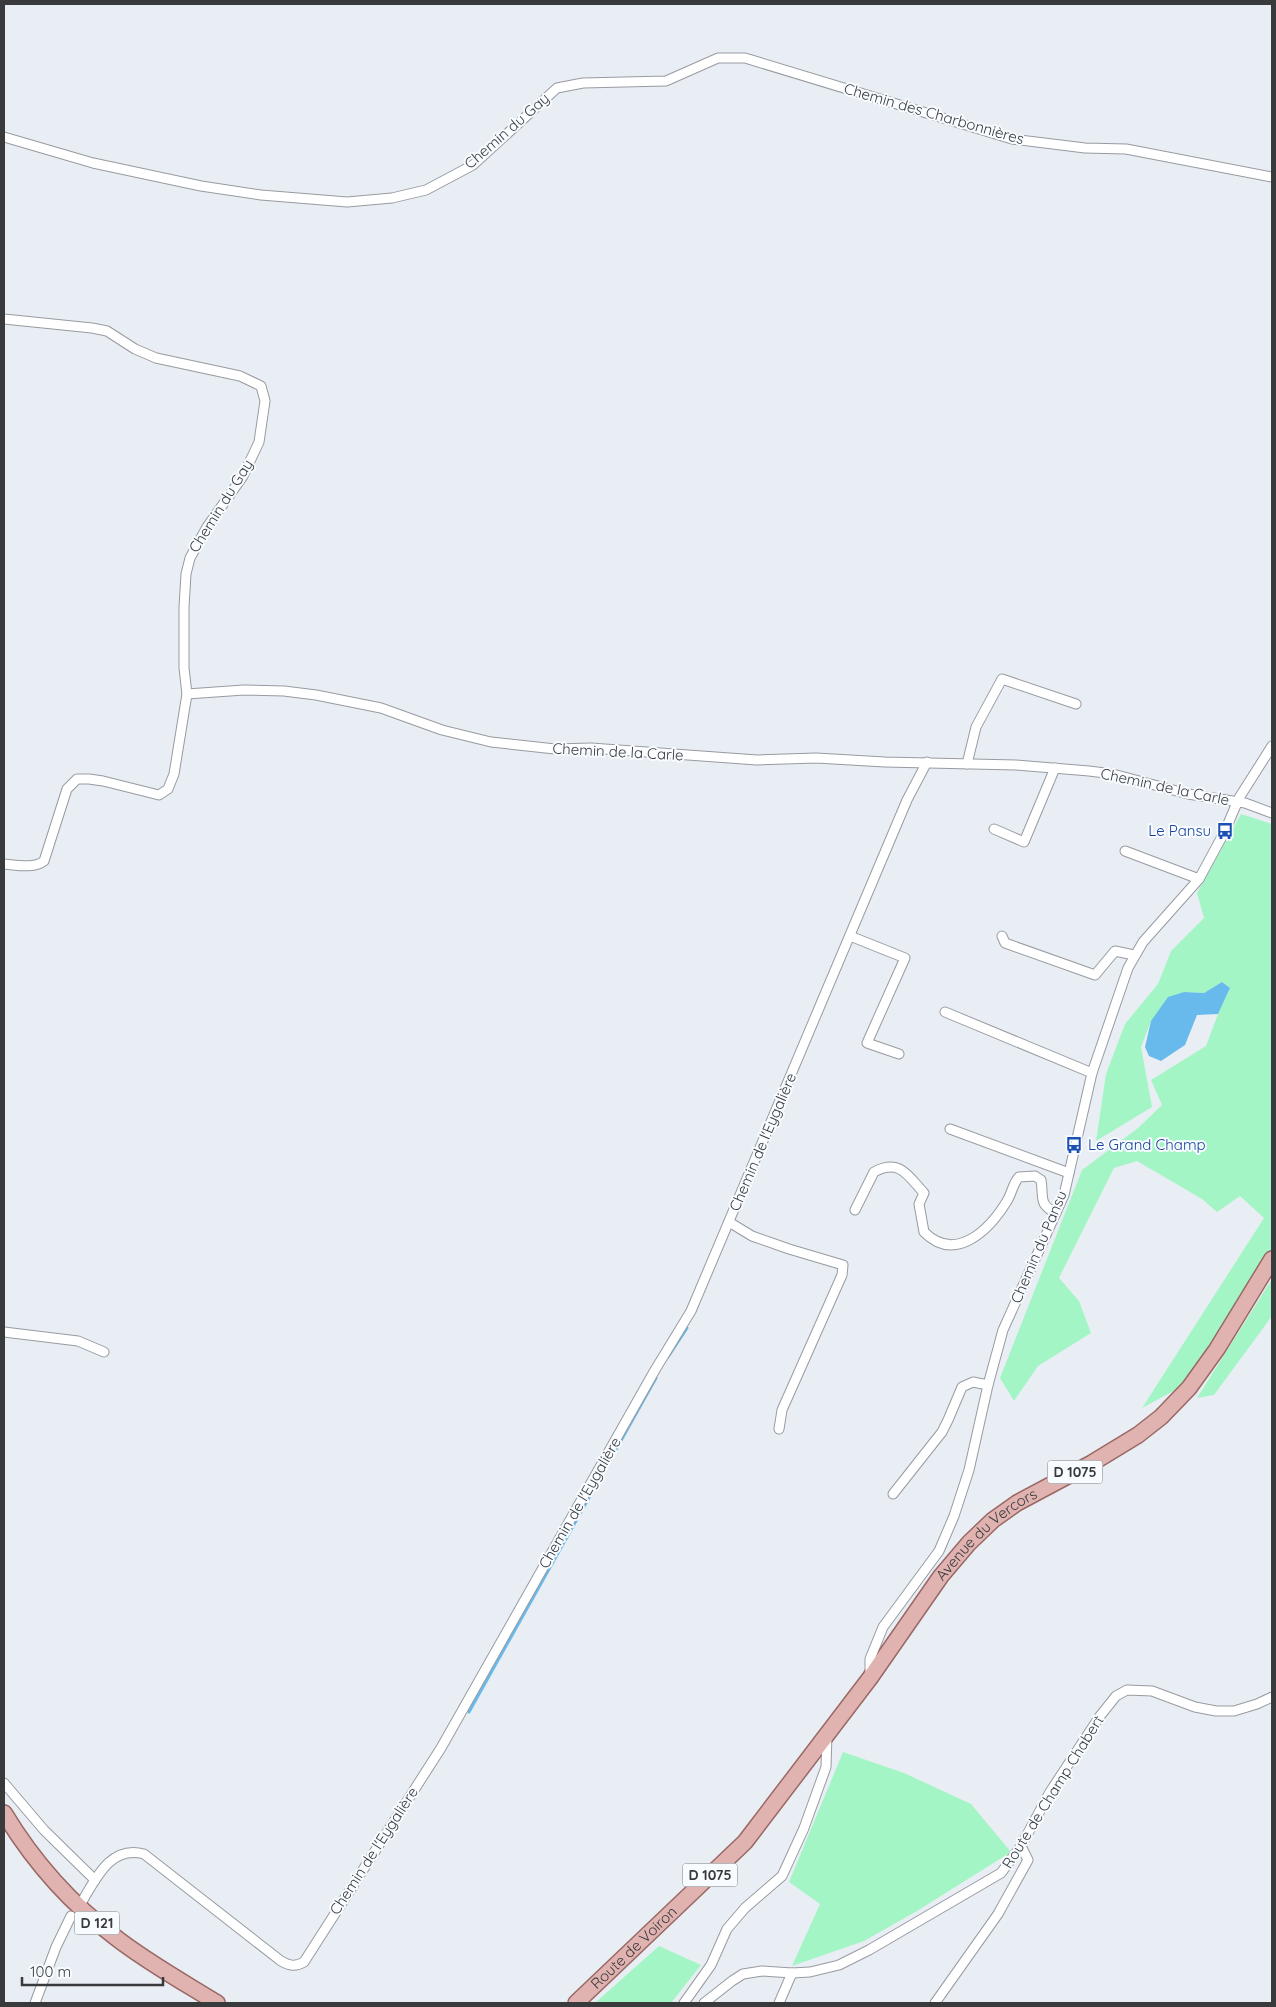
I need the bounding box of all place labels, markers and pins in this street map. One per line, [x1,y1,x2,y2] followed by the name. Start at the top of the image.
[1148,821,1211,840] place label: Le Pansu
[1215,821,1235,841] bus stop icon: Le Pansu
[1064,1135,1084,1155] bus stop icon: Le Grand Champ
[1088,1135,1206,1154] place label: Le Grand Champ

